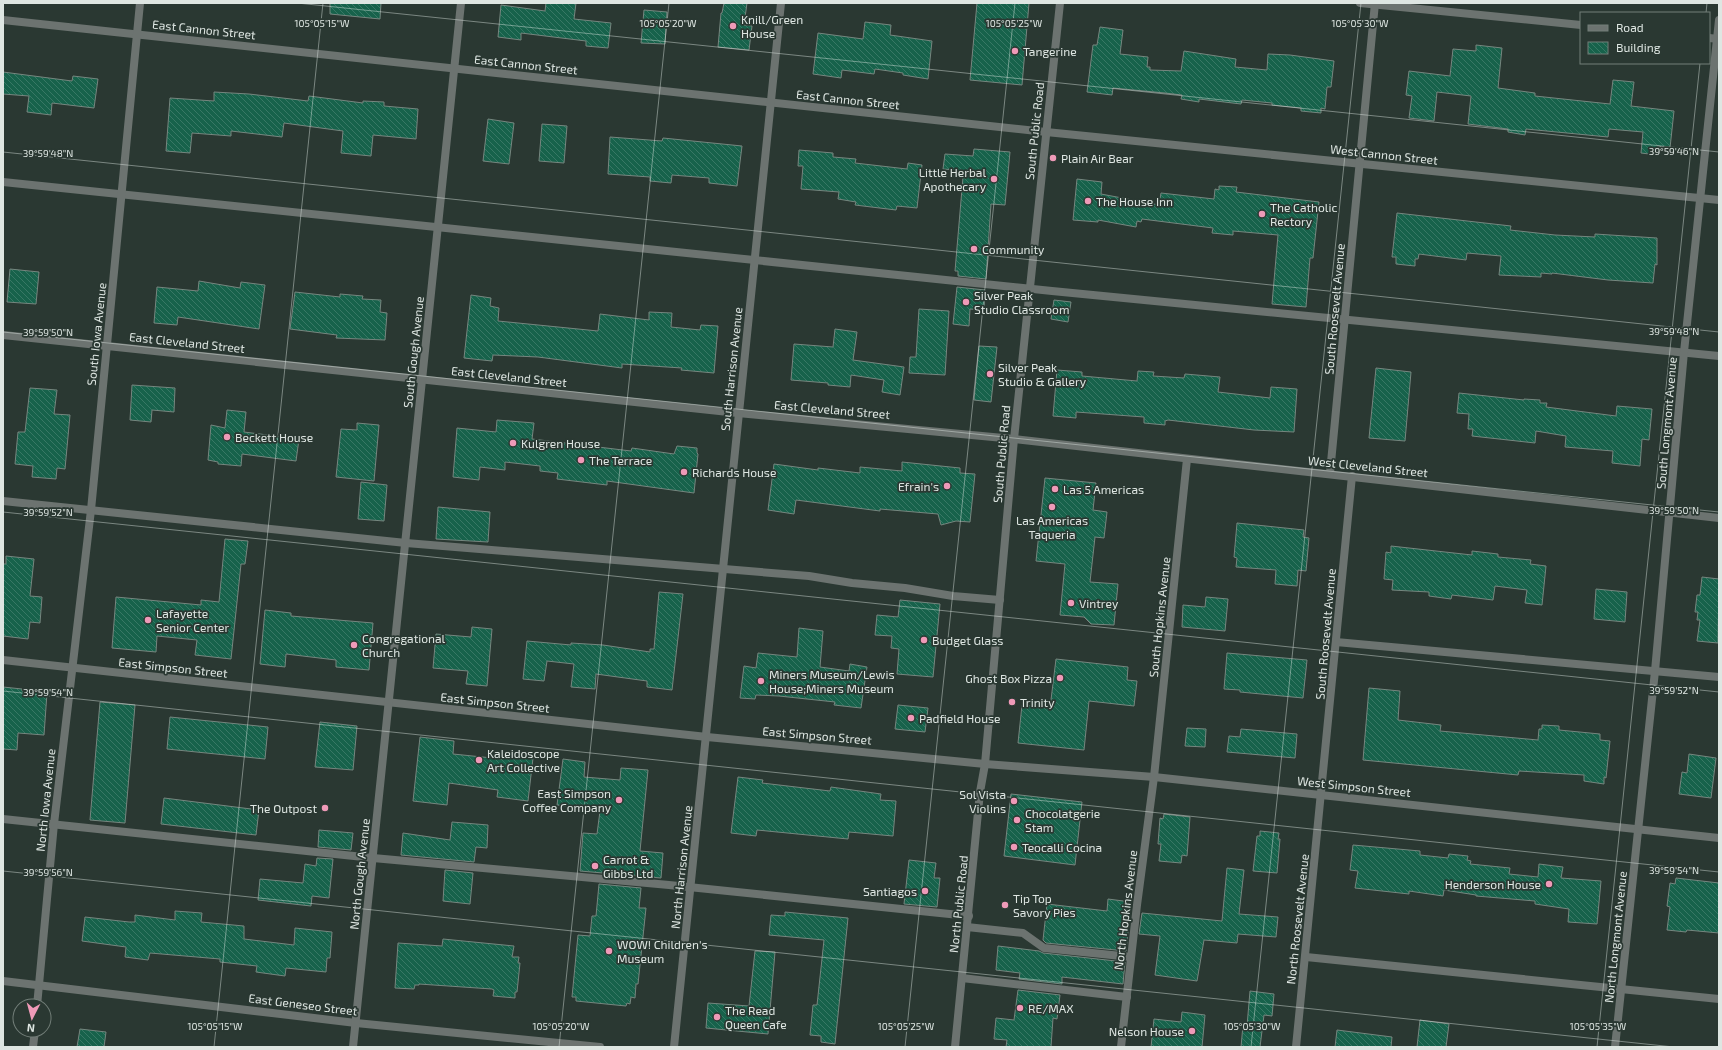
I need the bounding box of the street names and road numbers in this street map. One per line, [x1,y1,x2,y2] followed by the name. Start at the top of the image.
[152,17,257,41] street label: East Cannon Street
[474,52,579,76] street label: East Cannon Street
[1022,81,1046,181] street label: South Public Road
[796,87,901,111] street label: East Cannon Street
[1329,141,1439,167] street label: West Cannon Street
[1321,243,1347,375] street label: South Roosevelt Avenue
[84,282,108,386] street label: South Iowa Avenue
[400,296,426,408] street label: South Gough Avenue
[718,306,744,432] street label: South Harrison Avenue
[128,329,246,355] street label: East Cleveland Street
[1653,356,1679,490] street label: South Longmont Avenue
[450,363,568,389] street label: East Cleveland Street
[773,397,891,421] street label: East Cleveland Street
[990,405,1012,503] street label: South Public Road
[1307,453,1429,479] street label: West Cleveland Street
[1146,556,1172,678] street label: South Hopkins Avenue
[1312,568,1338,700] street label: South Roosevelt Avenue
[118,654,229,680] street label: East Simpson Street
[440,689,551,715] street label: East Simpson Street
[762,723,873,747] street label: East Simpson Street
[33,748,57,852] street label: North Iowa Avenue
[1297,773,1412,799] street label: West Simpson Street
[668,805,694,929] street label: North Harrison Avenue
[346,818,372,930] street label: North Gough Avenue
[1111,849,1139,971] street label: North Hopkins Avenue
[1283,853,1311,985] street label: North Roosevelt Avenue
[946,855,970,953] street label: North Public Road
[1601,870,1629,1004] street label: North Longmont Avenue
[248,990,359,1018] street label: East Geneseo Street

